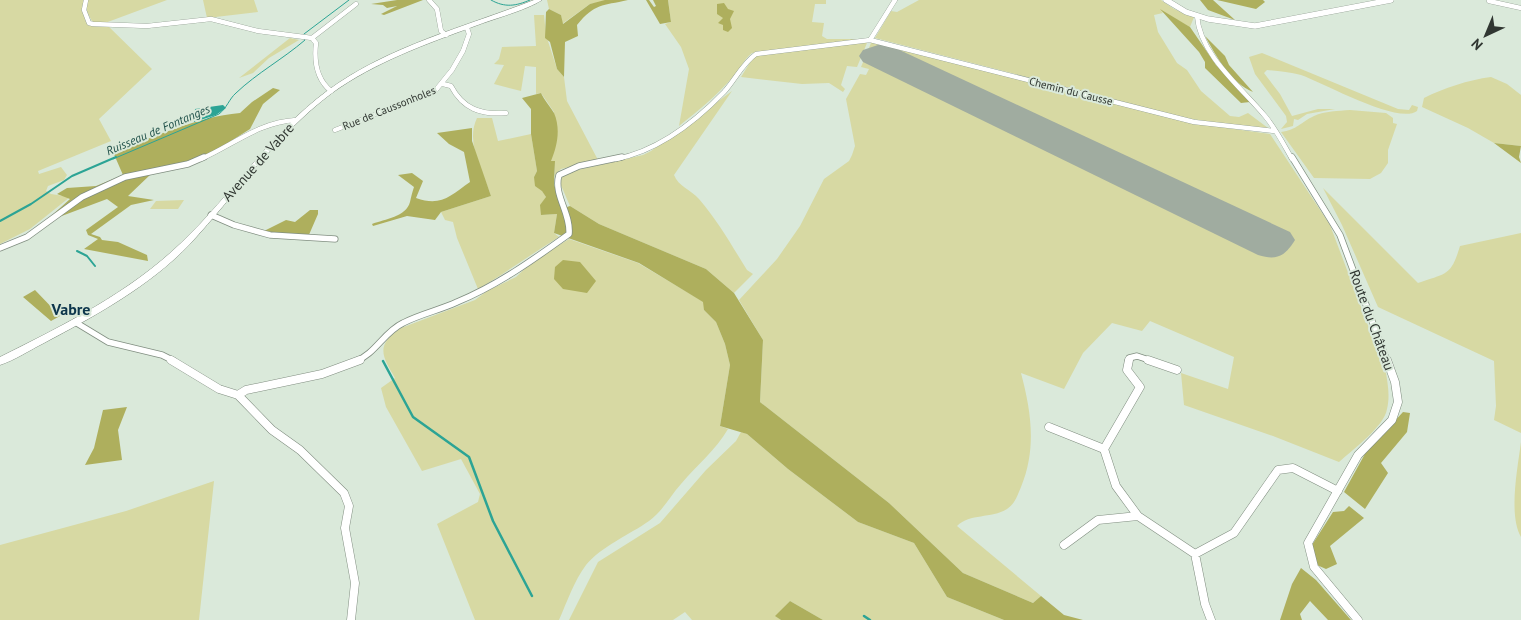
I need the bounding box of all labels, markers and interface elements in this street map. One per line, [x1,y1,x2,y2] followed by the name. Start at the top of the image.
[1461,10,1511,60] north arrow
[1467,35,1487,54] text: N
[1028,74,1115,108] street label: Chemin du Causse
[340,83,438,133] street label: Rue de Caussonholes
[104,101,212,158] water label: Ruisseau de Fontanges
[218,119,298,205] street label: Avenue de Vabre
[1345,267,1399,373] street label: Route du Château
[51,299,90,319] district label: Vabre

